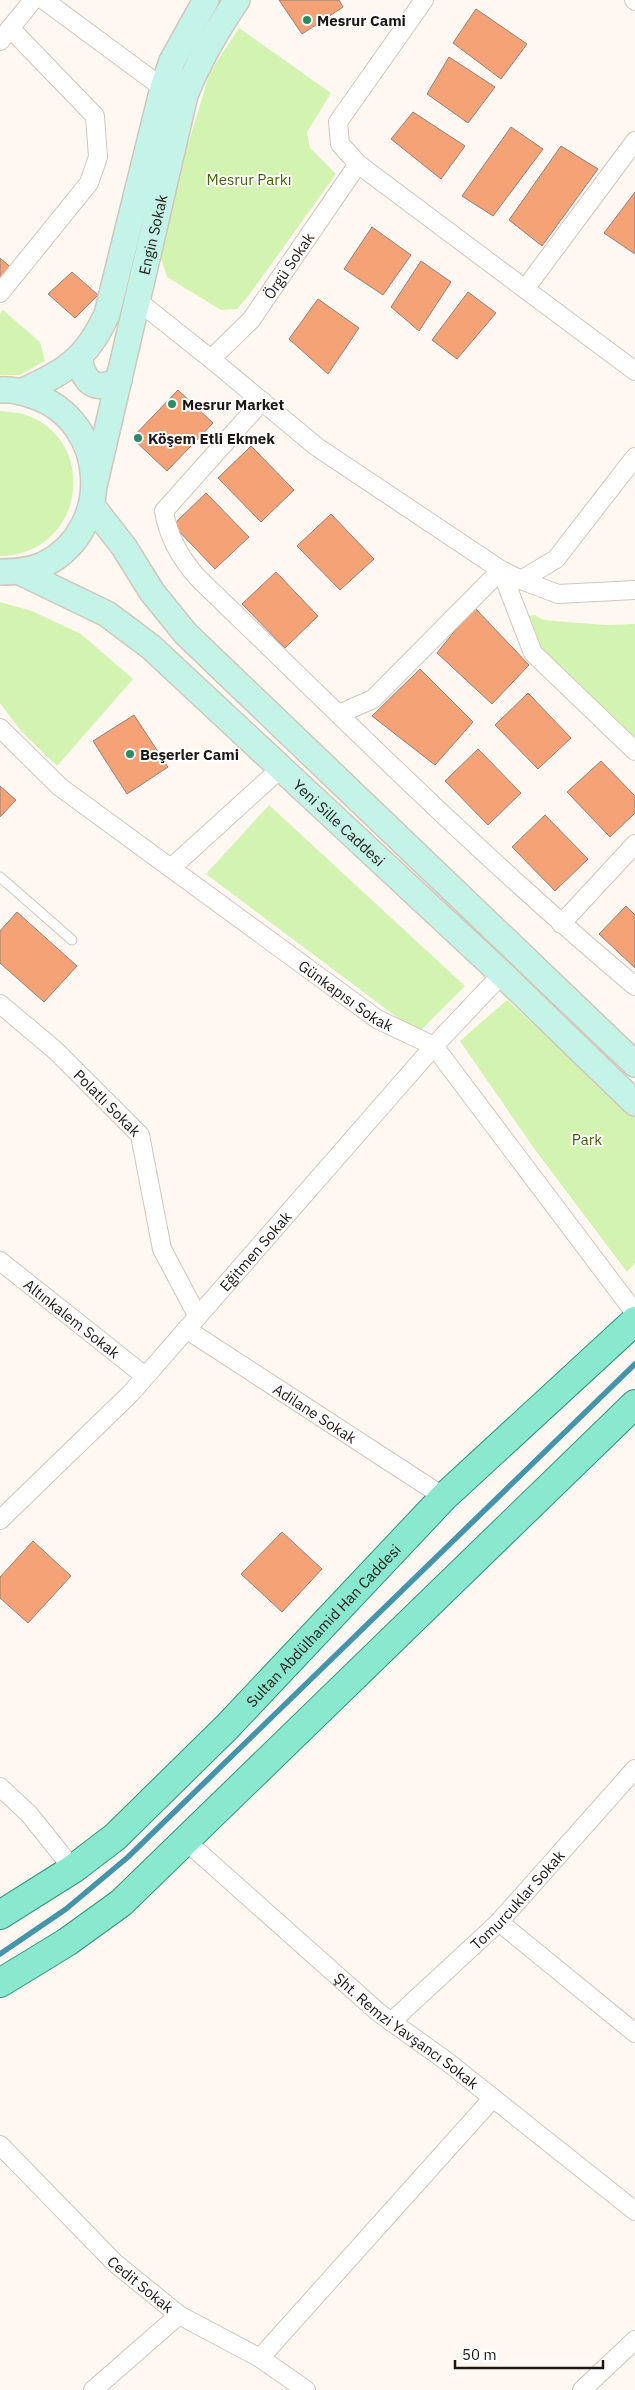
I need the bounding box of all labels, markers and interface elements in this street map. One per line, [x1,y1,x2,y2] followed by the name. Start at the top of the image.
[317,11,406,30] place label: Mesrur Cami
[301,14,313,26] marker: Mesrur Cami
[207,170,291,189] park label: Mesrur Parkı
[134,192,171,277] street label: Engin Sokak
[259,228,318,302] street label: Örgü Sokak
[182,395,284,414] place label: Mesrur Market
[166,398,178,410] marker: Mesrur Market
[148,429,275,448] place label: Köşem Etli Ekmek
[132,432,144,444] marker: Köşem Etli Ekmek
[140,745,239,764] place label: Beşerler Cami
[124,748,136,760] marker: Beşerler Cami
[289,775,389,870] street label: Yeni Sille Caddesi
[295,955,396,1035] street label: Günkapısı Sokak
[70,1065,145,1140] street label: Polatlı Sokak
[572,1130,602,1149] park label: Park
[215,1207,295,1295] street label: Eğitmen Sokak
[20,1274,124,1362] street label: Altınkalem Sokak
[270,1379,360,1447] street label: Adilane Sokak
[242,1540,404,1711] street label: Sultan Abdülhamid Han Caddesi
[466,1846,568,1953] street label: Tomurcuklar Sokak
[330,1968,483,2093] street label: Şht. Remzi Yavşancı Sokak
[104,2252,178,2317] street label: Cedit Sokak
[455,2338,602,2370] scale bar
[462,2345,497,2364] text: 50 m

